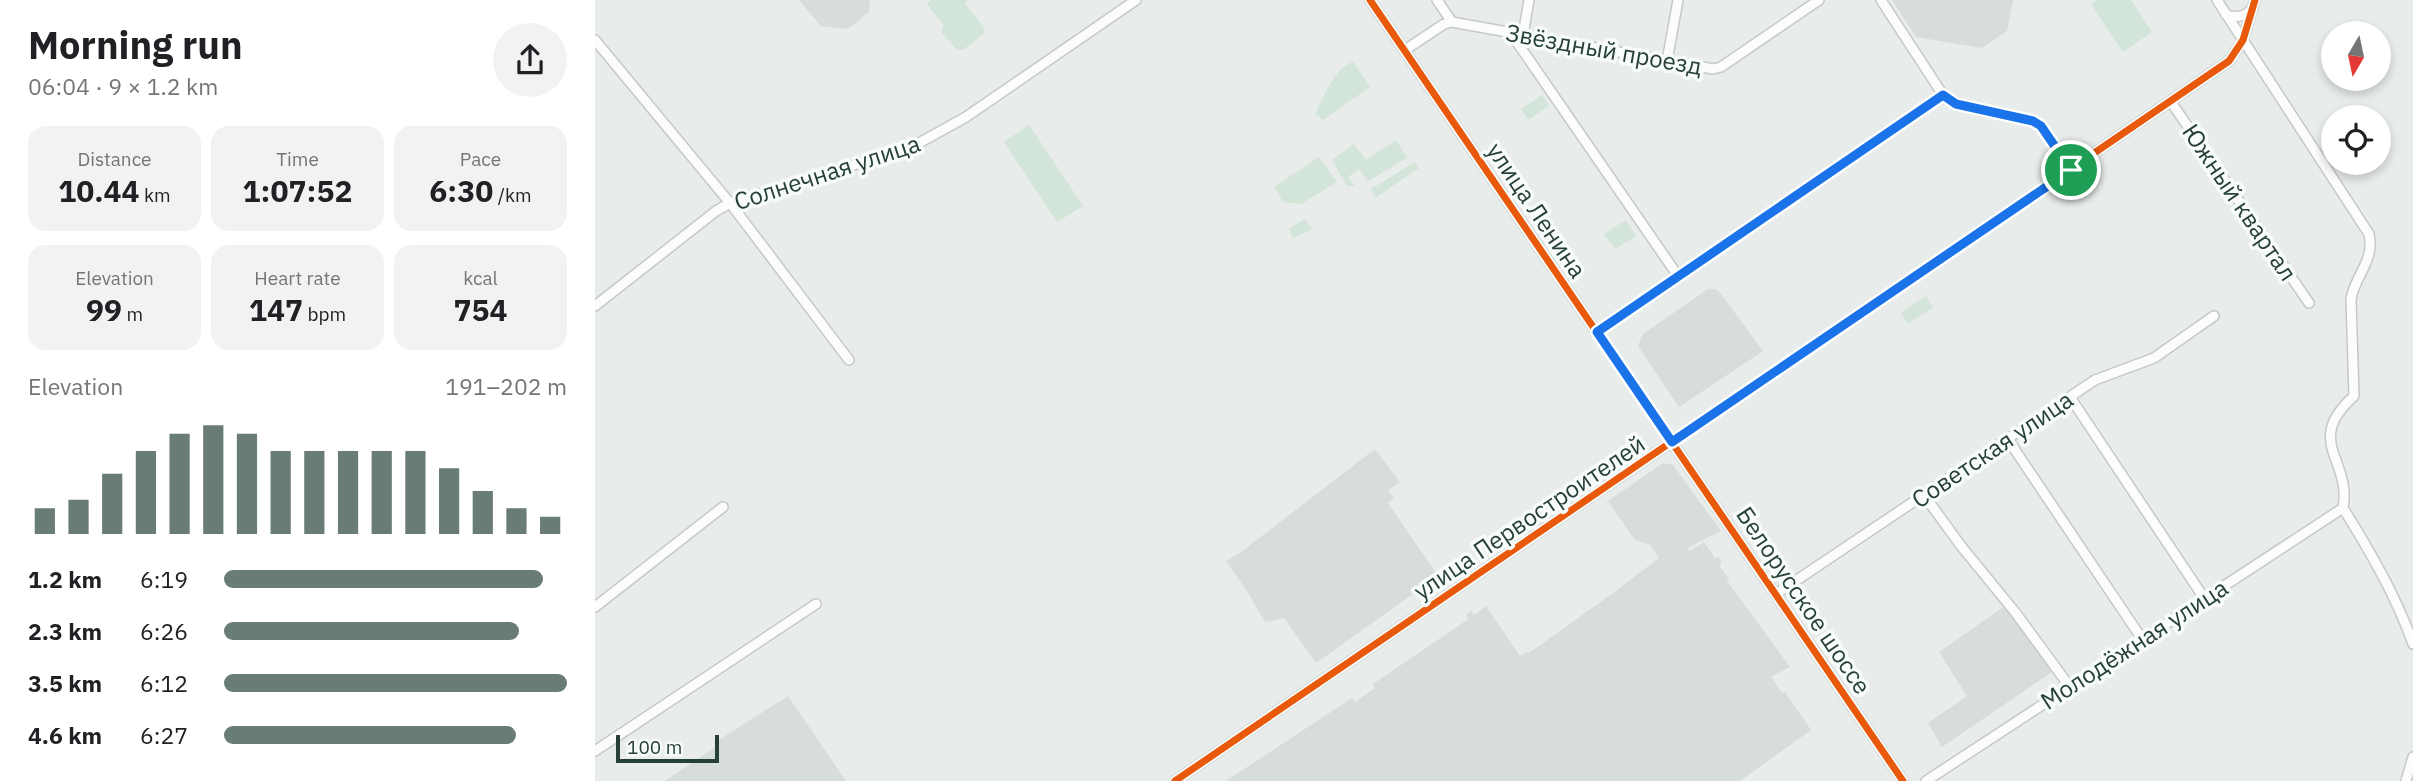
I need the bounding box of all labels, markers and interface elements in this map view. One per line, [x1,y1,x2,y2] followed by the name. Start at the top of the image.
[1503,16,1705,82] street label: Звёздный проезд
[28,20,243,69] text: Morning run
[2321,21,2391,91] north arrow
[2321,21,2391,175] map controls
[493,23,567,97] button: share
[28,71,218,101] text: 06:04 · 9 × 1.2 km
[2321,105,2391,175] button: locate
[2176,117,2304,287] street label: Южный квартал
[730,127,924,217] street label: Солнечная улица
[1480,136,1594,284] street label: улица Ленина
[2041,140,2101,200] pin
[77,147,152,171] text: Distance
[276,147,319,171] text: Time
[460,147,501,171] text: Pace
[2052,151,2090,189] icon: arrive
[58,171,140,210] text: 10.44
[243,171,352,210] text: 1:07:52
[429,171,493,210] text: 6:30
[140,183,171,207] text: km
[493,183,532,207] text: /km
[75,266,154,290] text: Elevation
[254,266,341,290] text: Heart rate
[463,266,498,290] text: kcal
[86,290,122,329] text: 99
[249,290,303,329] text: 147
[454,290,508,329] text: 754
[122,302,143,326] text: m
[303,302,346,326] text: bpm
[28,371,123,401] text: Elevation
[445,371,567,401] text: 191–202 m
[1905,383,2079,515] street label: Советская улица
[1407,427,1651,607] street label: улица Первостроителей
[1729,500,1879,700] street label: Белорусское шоссе
[28,564,102,594] text: 1.2 km
[140,564,188,594] text: 6:19
[2034,571,2234,717] street label: Молодёжная улица
[28,616,102,646] text: 2.3 km
[140,616,188,646] text: 6:26
[28,668,102,698] text: 3.5 km
[140,668,188,698] text: 6:12
[28,720,102,750] text: 4.6 km
[140,720,188,750] text: 6:27
[616,732,719,764] scale bar
[627,735,682,759] text: 100 m

